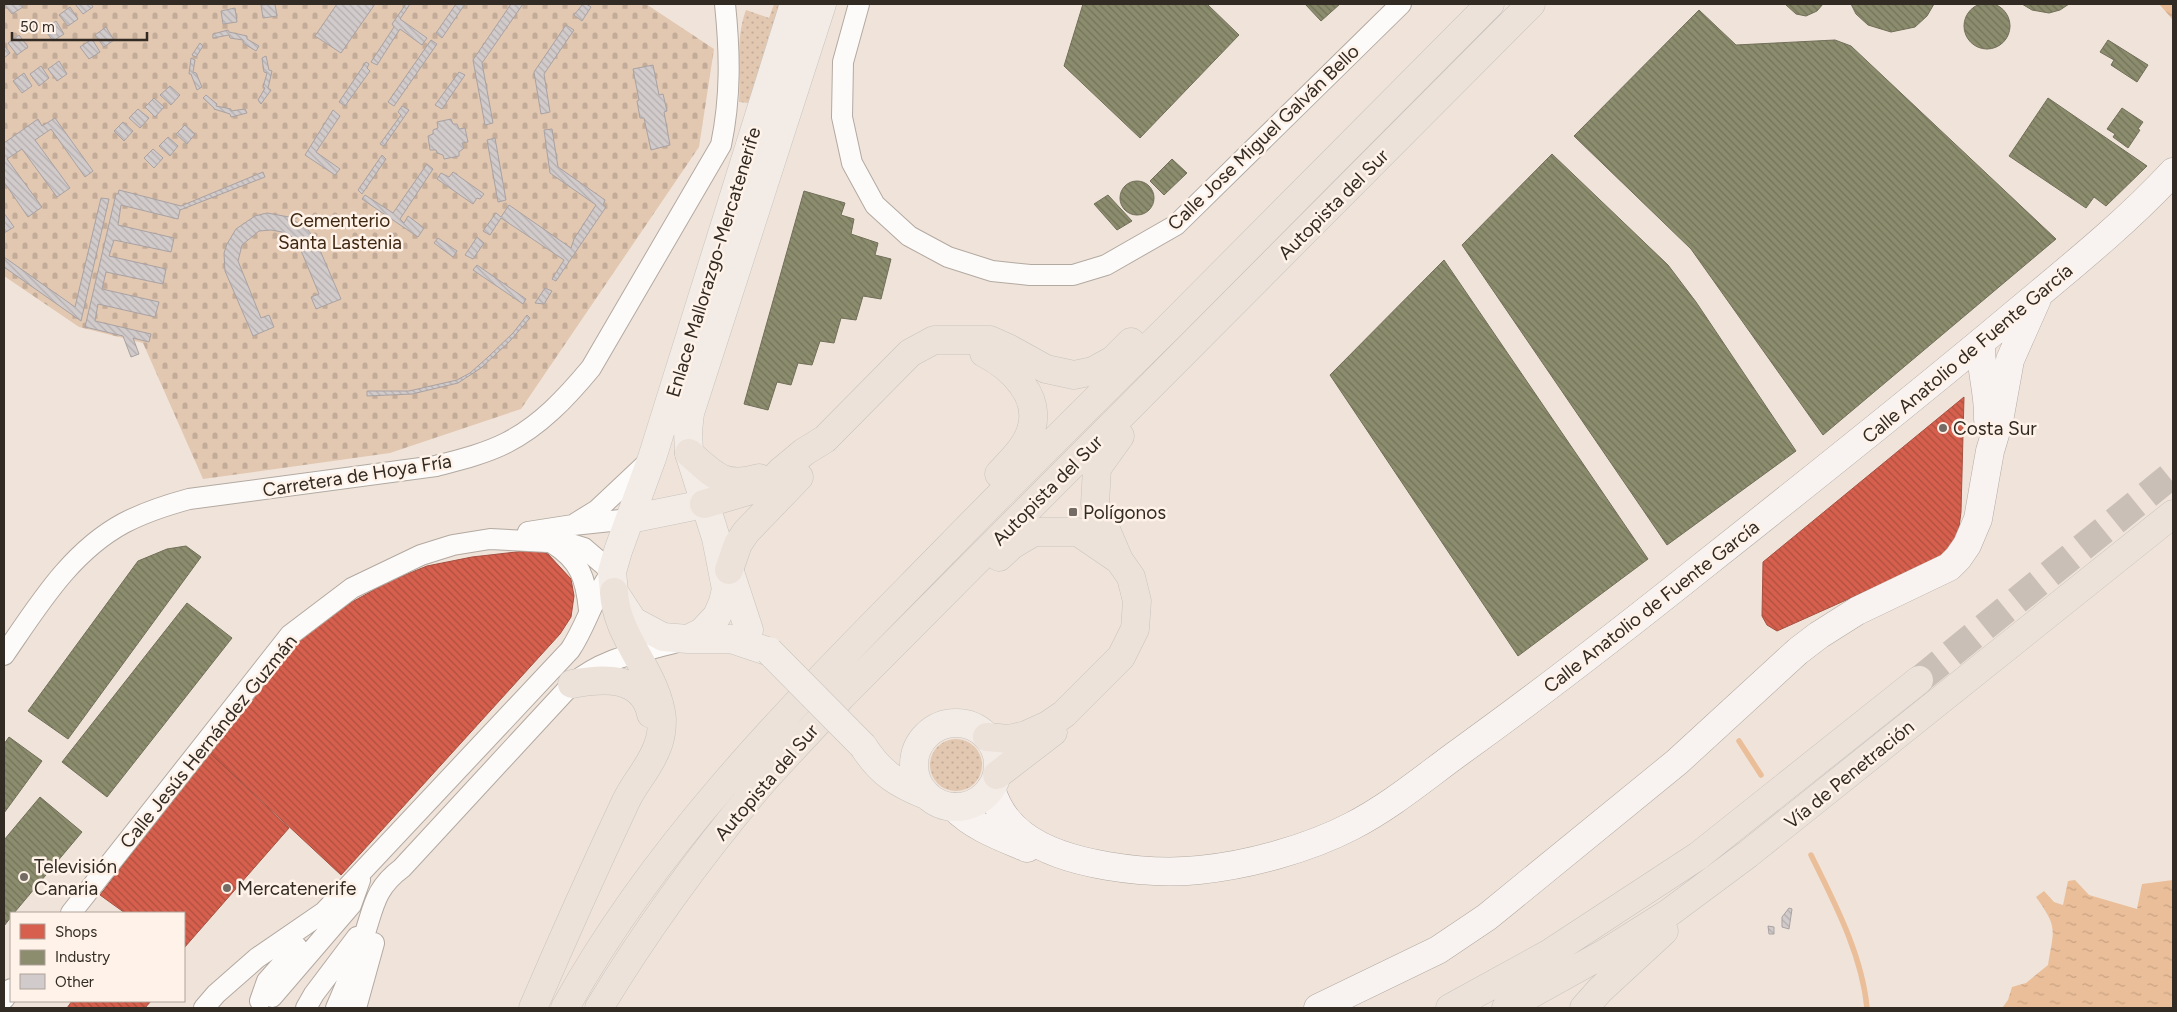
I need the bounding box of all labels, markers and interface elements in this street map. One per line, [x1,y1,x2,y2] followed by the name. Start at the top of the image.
[12,10,148,42] scale bar
[20,18,55,36] text: 50 m
[1163,40,1364,235] street label: Calle Jose Miguel Galván Bello
[661,124,766,400] street label: Enlace Mallorazgo-Mercatenerife
[1273,144,1394,264] street label: Autopista del Sur
[278,209,402,254] park label: Cementerio Santa Lastenia
[1857,259,2077,448] street label: Calle Anatolio de Fuente García
[1953,417,2037,440] place label: Costa Sur
[1937,422,1949,434] marker: Costa Sur
[987,430,1108,550] street label: Autopista del Sur
[261,449,453,502] street label: Carretera de Hoya Fría
[1083,501,1166,524] place label: Polígonos
[1067,506,1079,518] marker: Polígonos
[1539,515,1764,698] street label: Calle Anatolio de Fuente García
[115,630,302,853] street label: Calle Jesús Hernández Guzmán
[1780,715,1919,834] street label: Vía de Penetración
[710,719,824,845] street label: Autopista del Sur
[34,855,117,900] place label: Televisión Canaria
[18,871,30,883] marker: Televisión Canaria
[237,877,356,900] place label: Mercatenerife
[221,882,233,894] marker: Mercatenerife
[10,912,185,1002] legend
[55,923,97,941] text: Shops
[55,948,110,966] text: Industry
[55,973,94,991] text: Other

